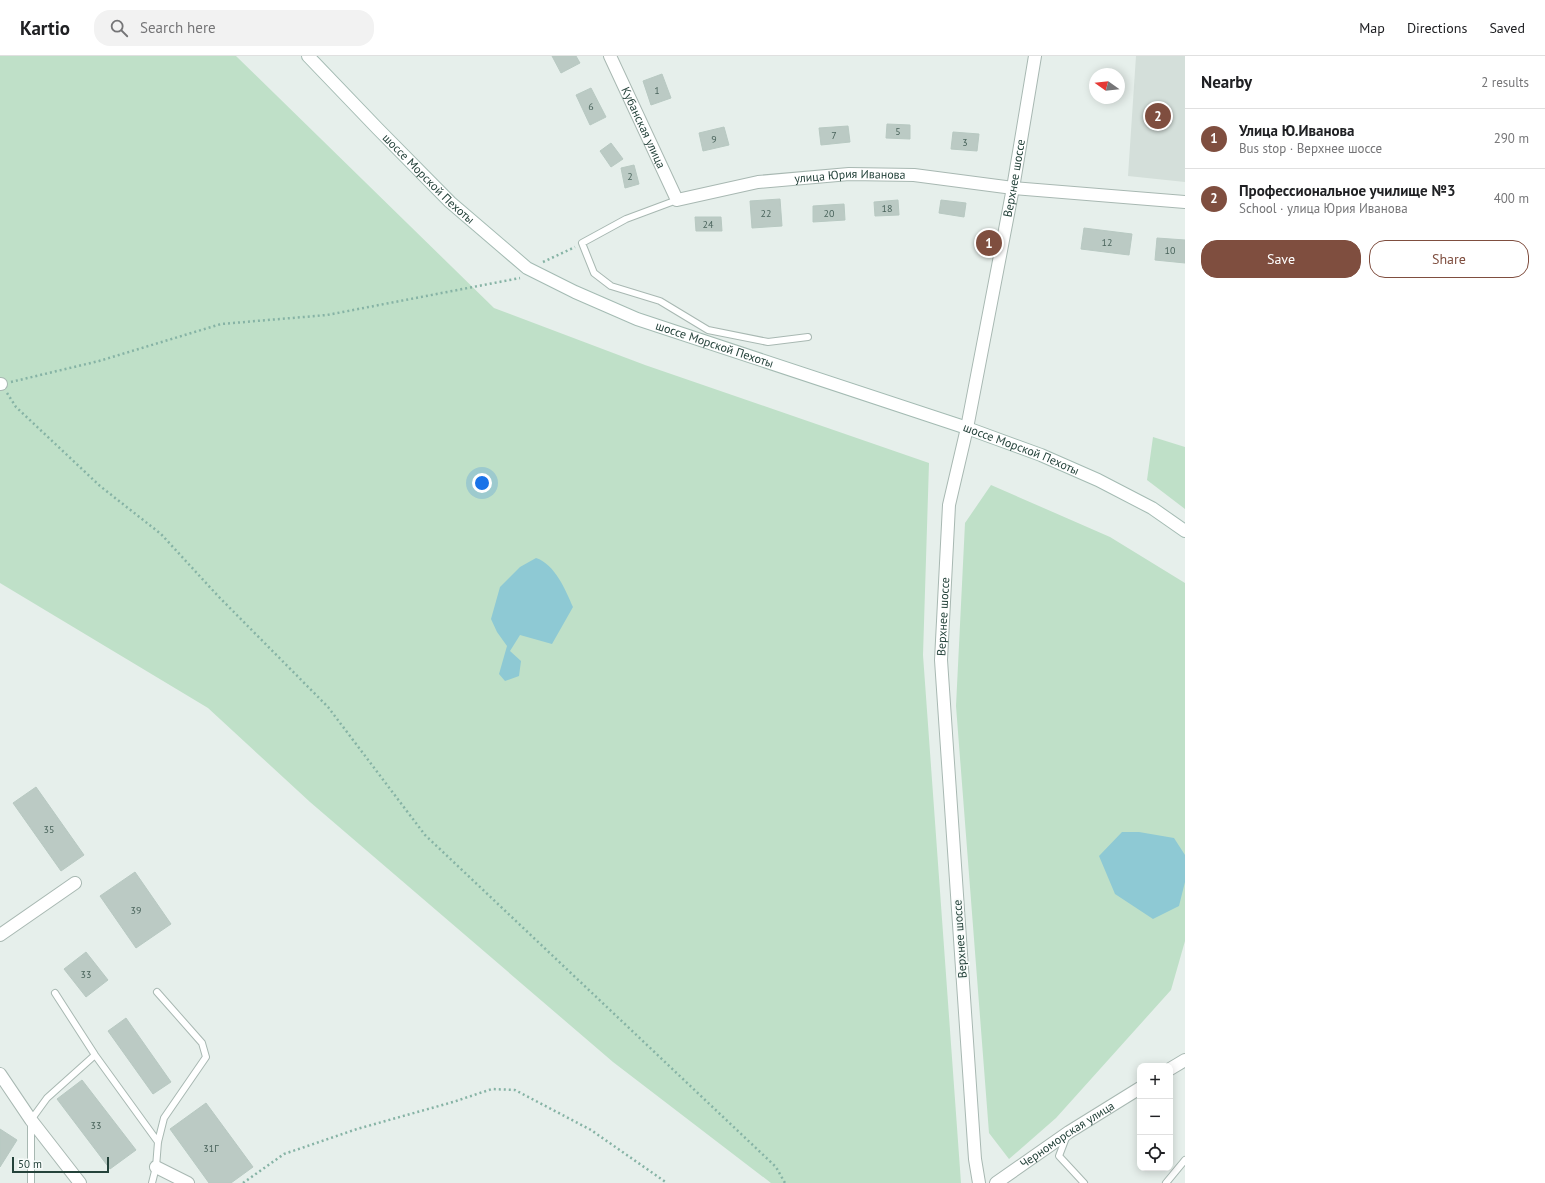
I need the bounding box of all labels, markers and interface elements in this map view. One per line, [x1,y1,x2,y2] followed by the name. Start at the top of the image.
[94,10,374,46] search box
[20,16,70,40] text: Kartio
[108,17,130,39] icon: search
[140,18,216,37] text: Search here
[1359,19,1385,37] text: Map
[1407,19,1467,37] text: Directions
[1489,19,1525,37] text: Saved
[1089,68,1125,104] north arrow
[1201,71,1252,93] text: Nearby
[1481,74,1529,91] text: 2 results
[618,84,669,171] street label: Кубанская улица
[654,84,660,97] house number: 1
[588,100,594,113] house number: 6
[1145,101,1171,131] pin: 2
[1239,121,1355,140] text: Улица Ю.Иванова
[895,125,901,138] house number: 5
[831,129,837,142] house number: 7
[380,130,478,227] street label: шоссе Морской Пехоты
[1210,130,1218,147] text: 1
[1494,130,1529,147] text: 290 m
[711,133,717,146] house number: 9
[962,136,968,149] house number: 3
[1000,138,1028,218] street label: Верхнее шоссе
[1239,140,1382,157] text: Bus stop · Верхнее шоссе
[794,166,906,186] street label: улица Юрия Иванова
[627,170,633,183] house number: 2
[1239,181,1455,200] text: Профессиональное училище №3
[1210,190,1218,207] text: 2
[1494,190,1529,207] text: 400 m
[1239,200,1408,217] text: School · улица Юрия Иванова
[882,202,892,215] house number: 18
[761,207,771,220] house number: 22
[824,207,835,220] house number: 20
[703,218,714,231] house number: 24
[976,228,1002,258] pin: 1
[1102,236,1112,249] house number: 12
[1201,240,1361,278] button: Save
[1369,240,1529,278] button: Share
[1165,244,1176,257] house number: 10
[654,318,776,371] street label: шоссе Морской Пехоты
[961,419,1082,478] street label: шоссе Морской Пехоты
[472,473,492,493] your location
[933,577,952,656] street label: Верхнее шоссе
[44,823,54,836] house number: 35
[949,899,970,979] street label: Верхнее шоссе
[131,904,141,917] house number: 39
[81,968,91,981] house number: 33
[1137,1063,1173,1171] map controls
[1137,1063,1173,1099] button: +
[1017,1098,1117,1171] street label: Черноморская улица
[1137,1099,1173,1135] button: −
[91,1119,101,1132] house number: 33
[1137,1135,1173,1171] button: locate
[203,1142,219,1155] house number: 31Г
[12,1155,109,1174] scale bar
[18,1157,42,1171] text: 50 m

